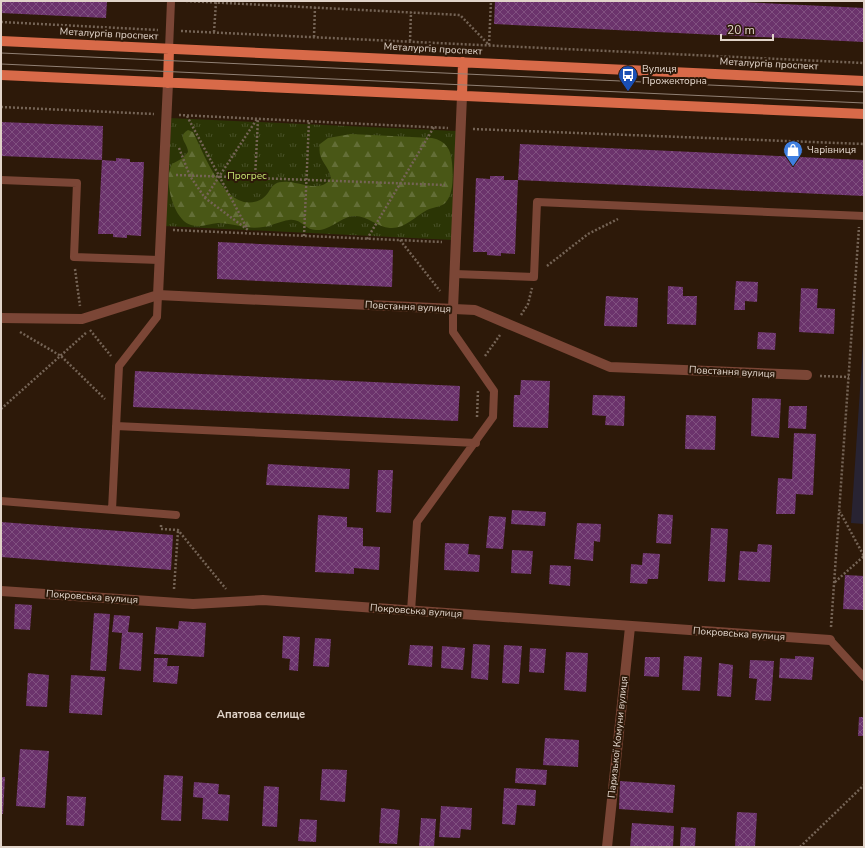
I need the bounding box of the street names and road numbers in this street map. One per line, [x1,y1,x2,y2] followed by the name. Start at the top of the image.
[59,24,159,44] street label: Металургів проспект
[383,39,483,59] street label: Металургів проспект
[719,54,819,74] street label: Металургів проспект
[365,298,451,316] street label: Повстання вулиця
[689,363,775,381] street label: Повстання вулиця
[46,587,138,607] street label: Покровська вулиця
[370,601,462,621] street label: Покровська вулиця
[693,624,785,644] street label: Покровська вулиця
[605,675,631,799] street label: Паризької Комуни вулиця

